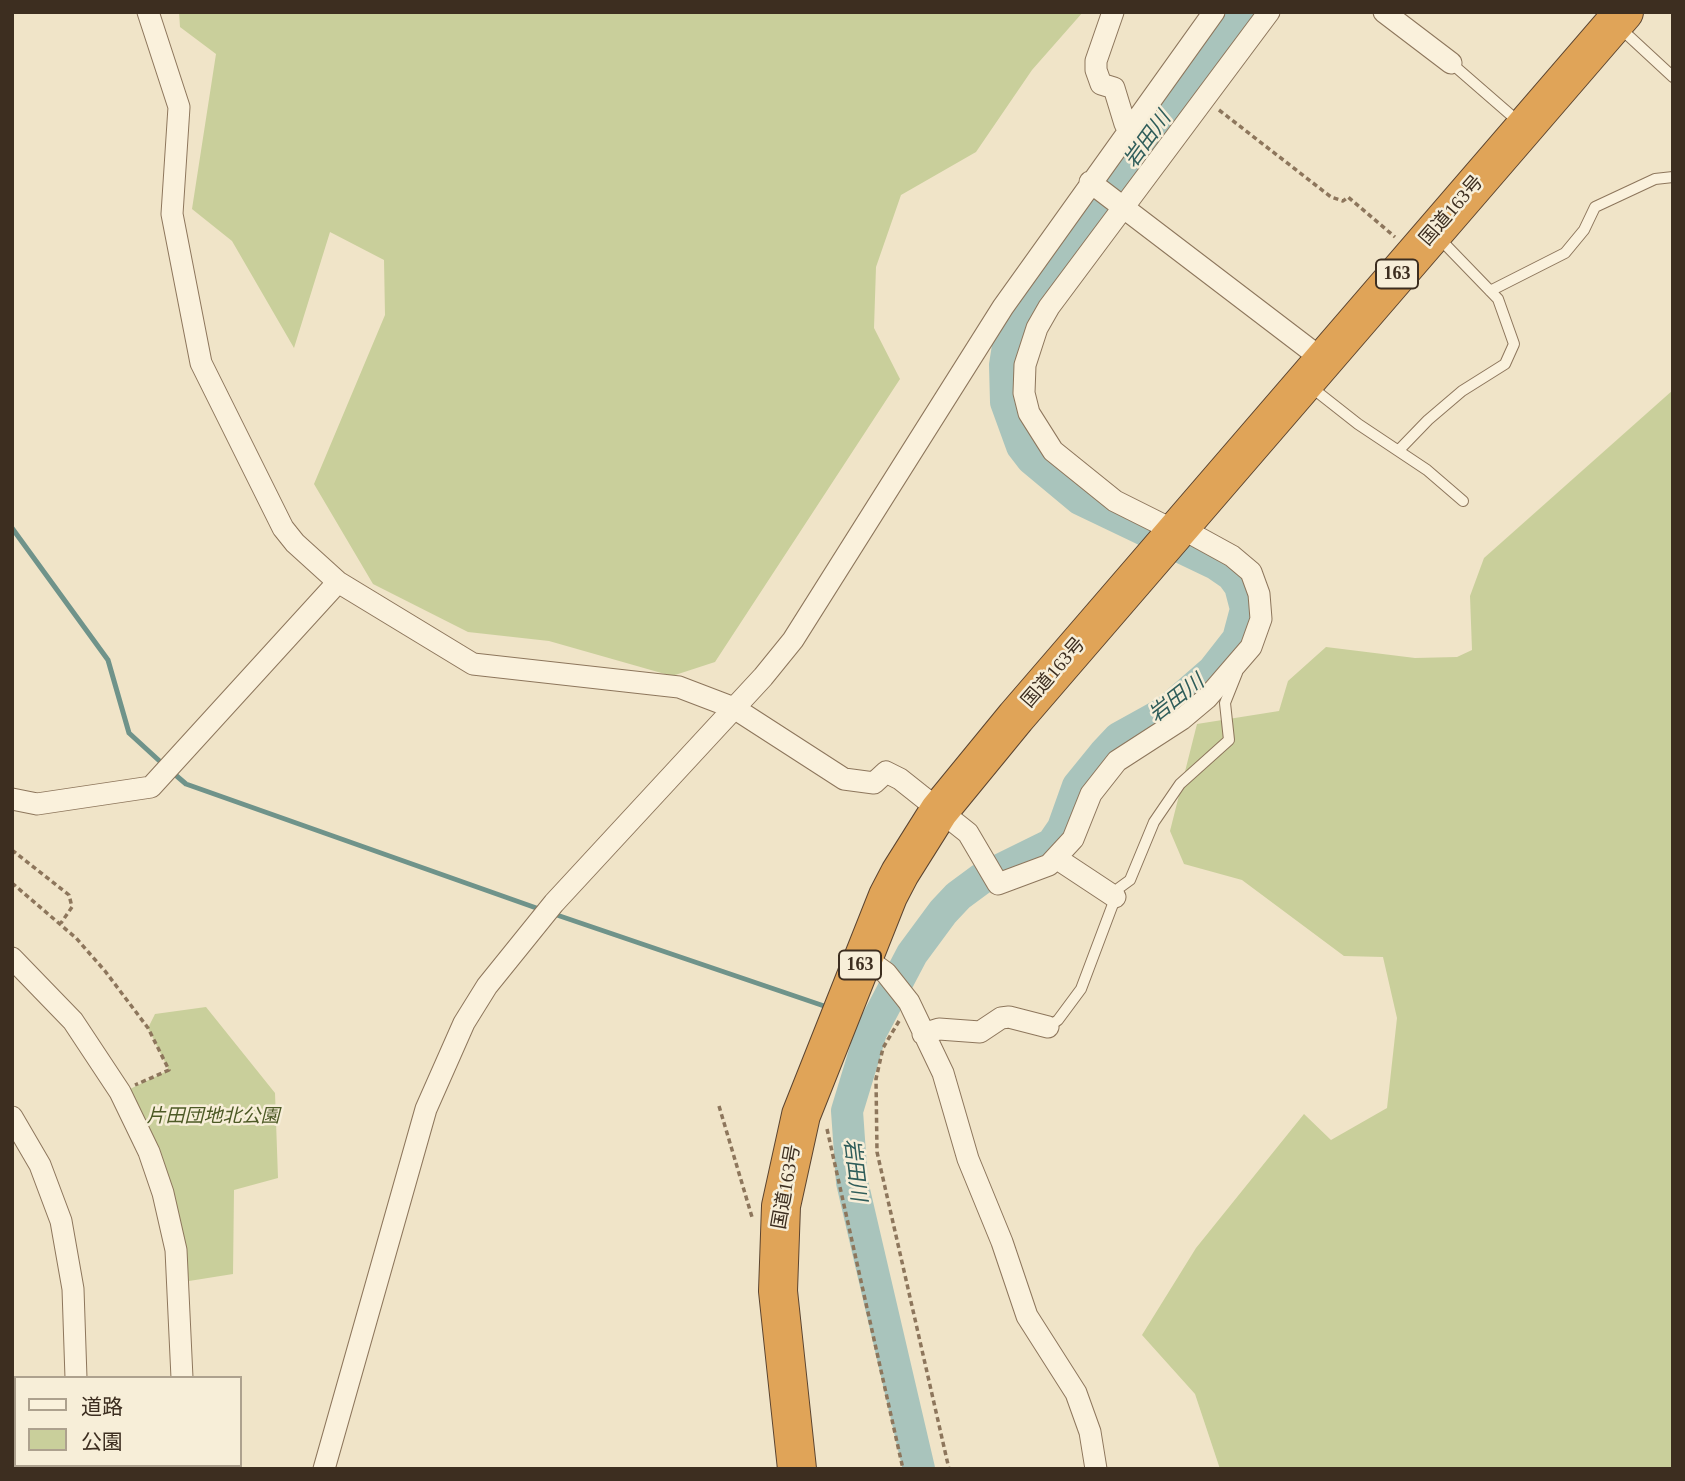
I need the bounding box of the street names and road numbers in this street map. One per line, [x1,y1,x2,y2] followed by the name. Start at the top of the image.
[1415,171,1489,251] street label: 国道163号
[1376,260,1418,288] road number: 163
[1017,633,1091,713] street label: 国道163号
[839,950,881,980] road number: 163
[768,1143,806,1231] street label: 国道163号

